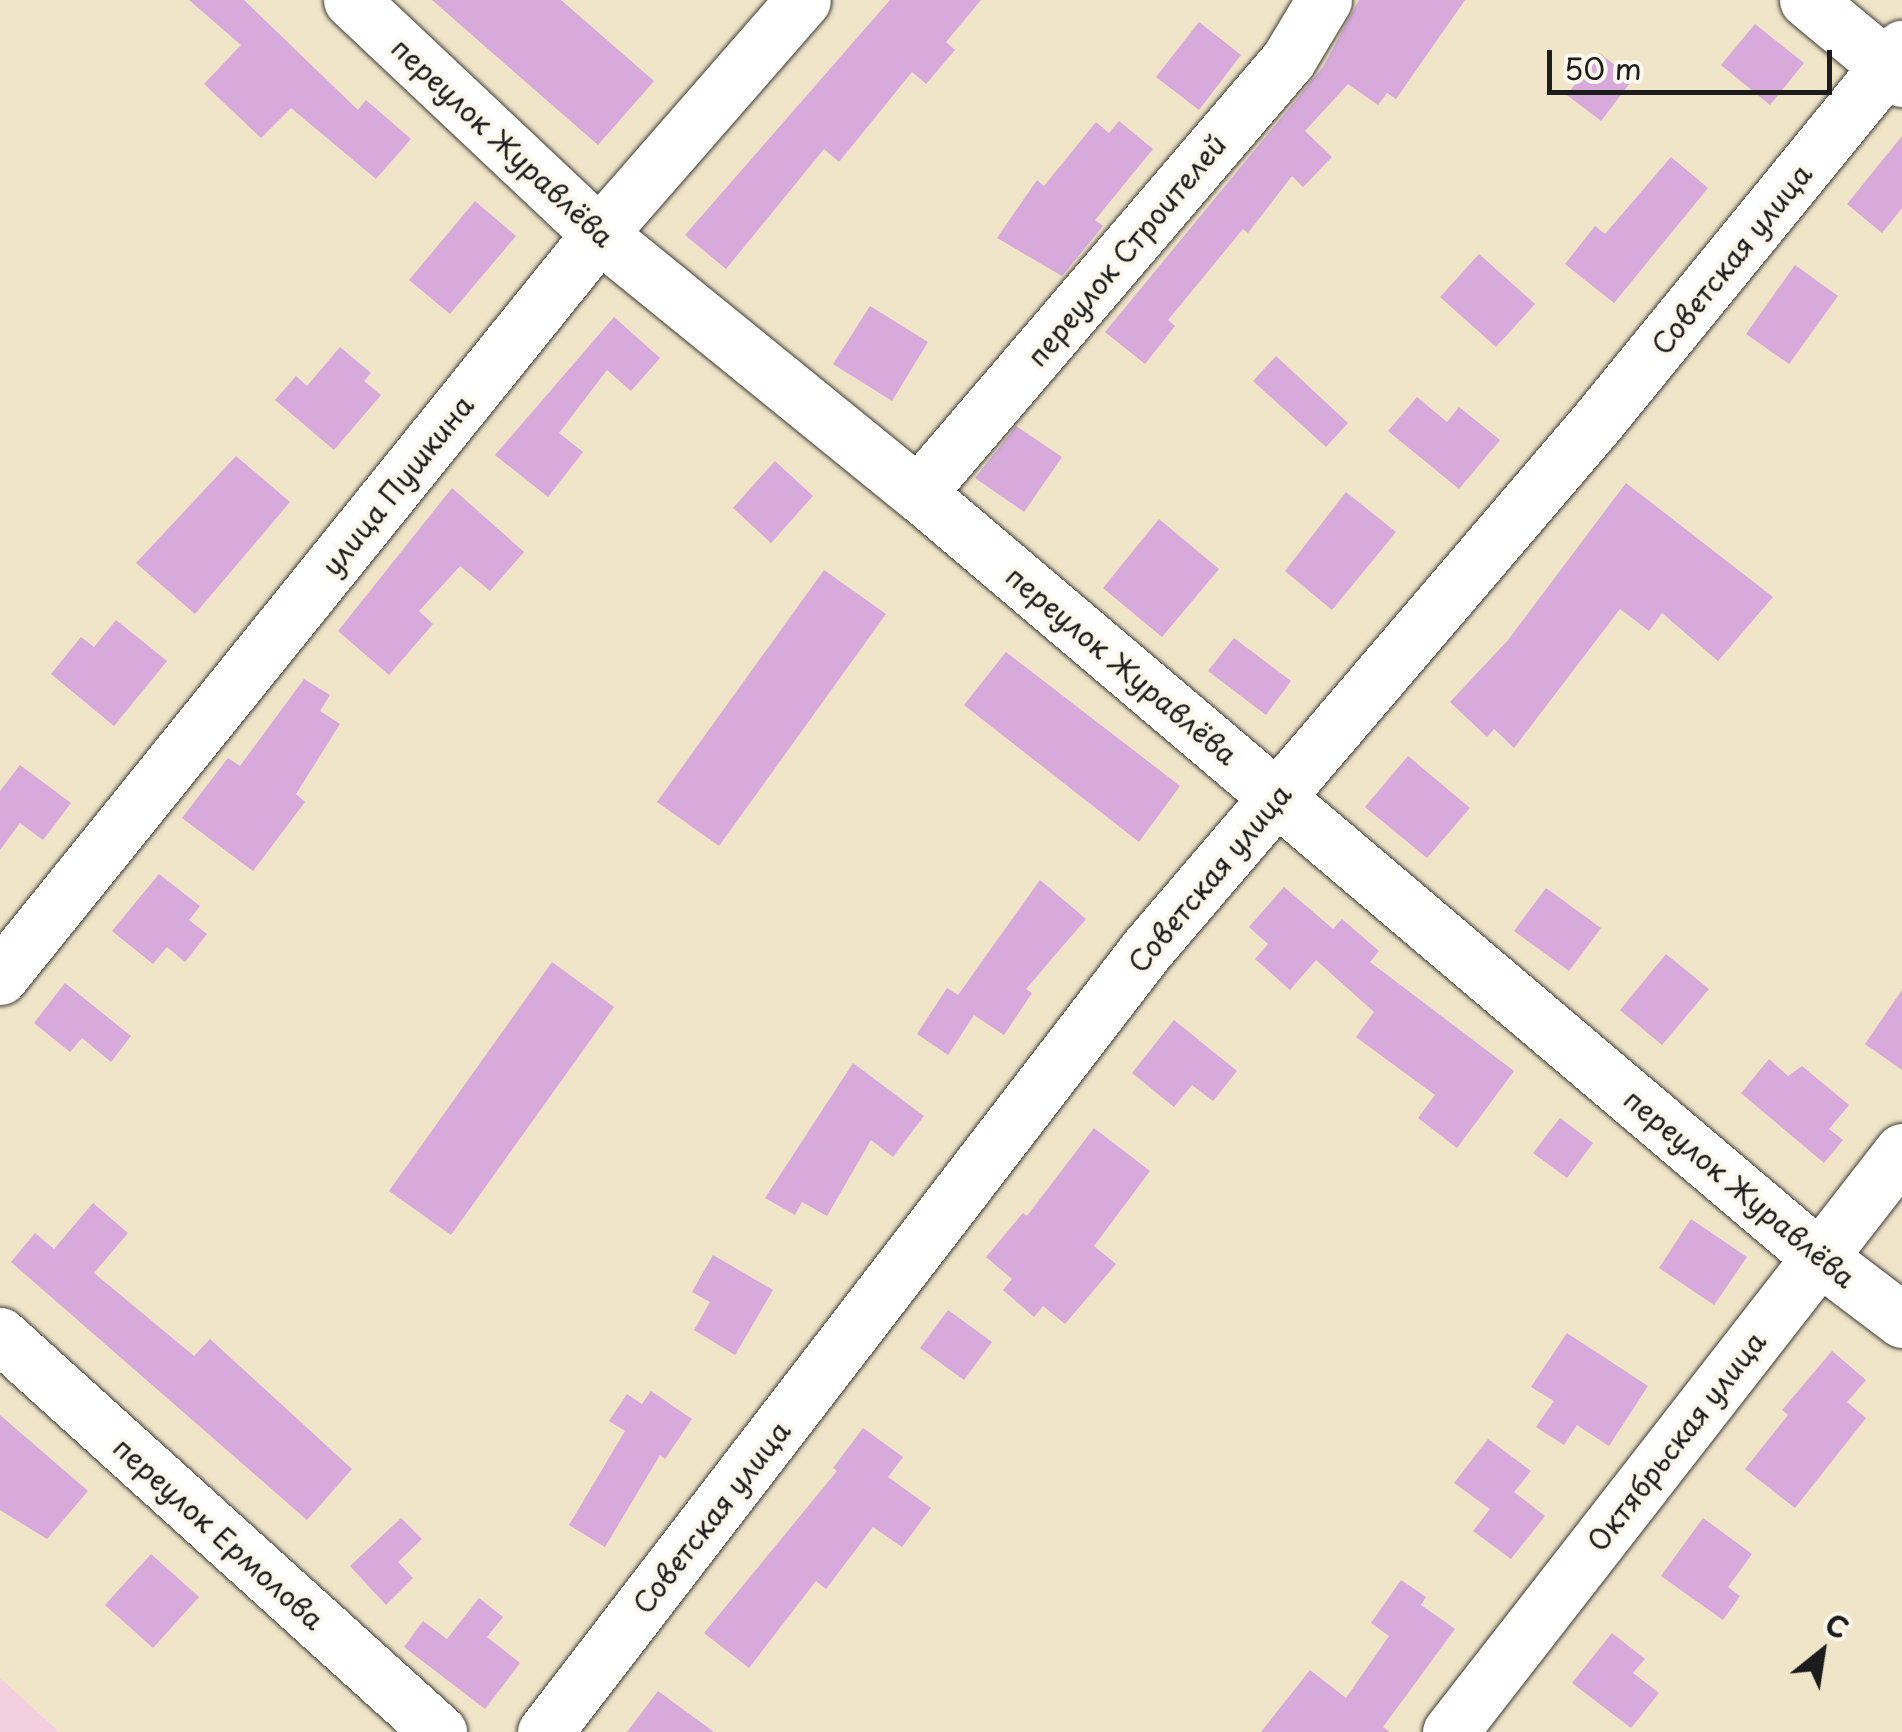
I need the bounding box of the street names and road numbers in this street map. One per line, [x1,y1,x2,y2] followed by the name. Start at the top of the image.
[385,30,621,254] street label: переулок Журавлёва
[1019,127,1233,373] street label: переулок Строителей
[1644,157,1818,361] street label: Советская улица
[313,387,481,583] street label: улица Пушкина
[999,558,1245,772] street label: переулок Журавлёва
[1120,777,1298,979] street label: Советская улица
[1617,1081,1863,1295] street label: переулок Журавлёва
[1579,1324,1773,1558] street label: Октябрьская улица
[625,1413,797,1621] street label: Советская улица
[107,1430,331,1636] street label: переулок Ермолова

